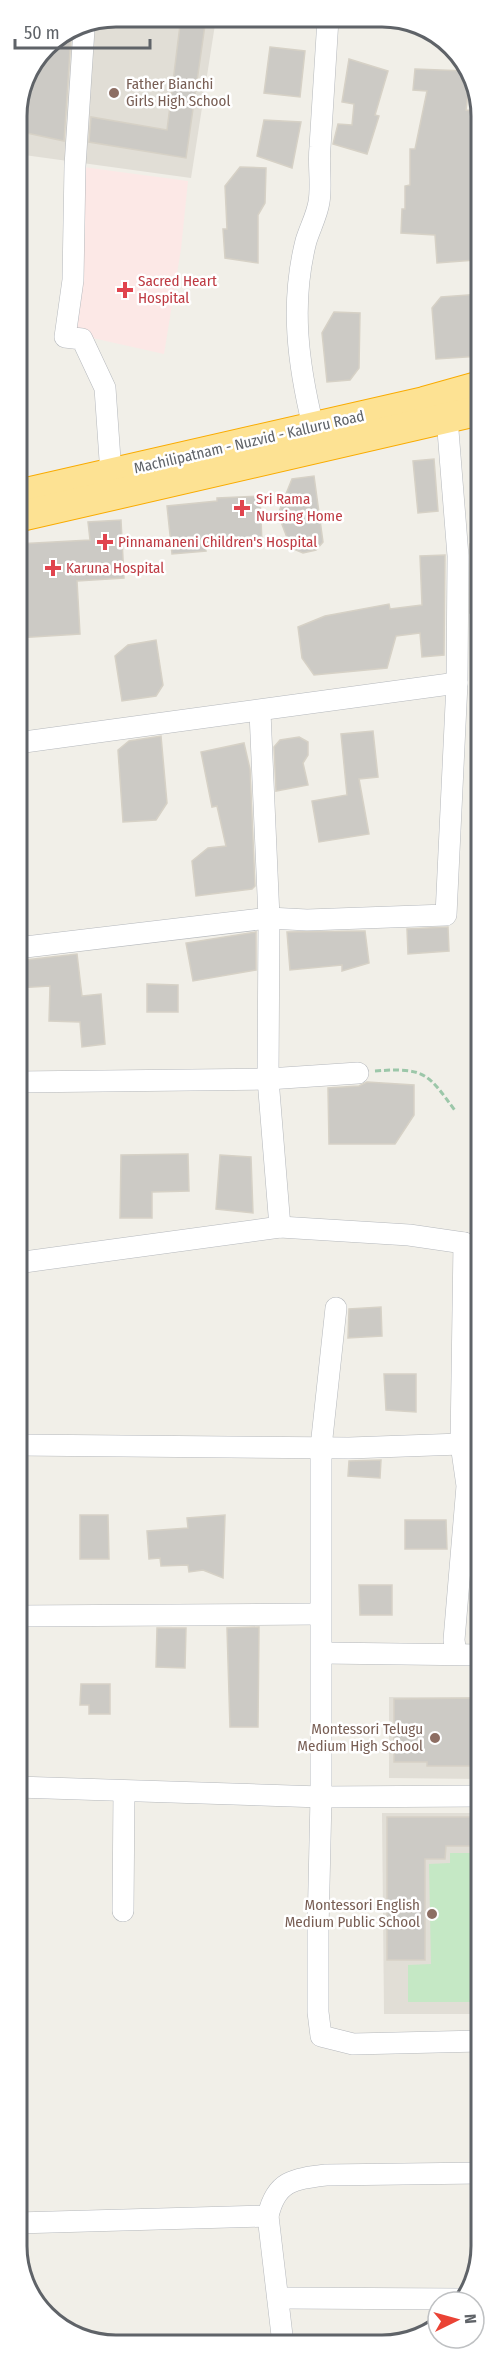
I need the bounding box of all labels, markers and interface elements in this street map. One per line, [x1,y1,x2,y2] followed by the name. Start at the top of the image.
[15,12,150,50] scale bar
[24,22,60,44] text: 50 m
[126,75,230,110] place label: Father Bianchi Girls High School
[107,86,121,100] marker: Father Bianchi Girls High School
[138,272,217,307] place label: Sacred Heart Hospital
[116,281,134,299] marker: Sacred Heart Hospital
[132,407,366,477] street label: Machilipatnam - Nuzvid - Kalluru Road
[256,490,343,525] place label: Sri Rama Nursing Home
[233,499,251,517] marker: Sri Rama Nursing Home
[96,533,114,551] marker: Pinnamaneni Children's Hospital
[118,533,317,551] place label: Pinnamaneni Children's Hospital
[44,559,62,577] marker: Karuna Hospital
[66,559,164,577] place label: Karuna Hospital
[297,1720,423,1755] place label: Montessori Telugu Medium High School
[428,1731,442,1745] marker: Montessori Telugu Medium High School
[285,1896,420,1931] place label: Montessori English Medium Public School
[425,1907,439,1921] marker: Montessori English Medium Public School
[426,2290,486,2350] north arrow
[461,2313,480,2324] text: N

